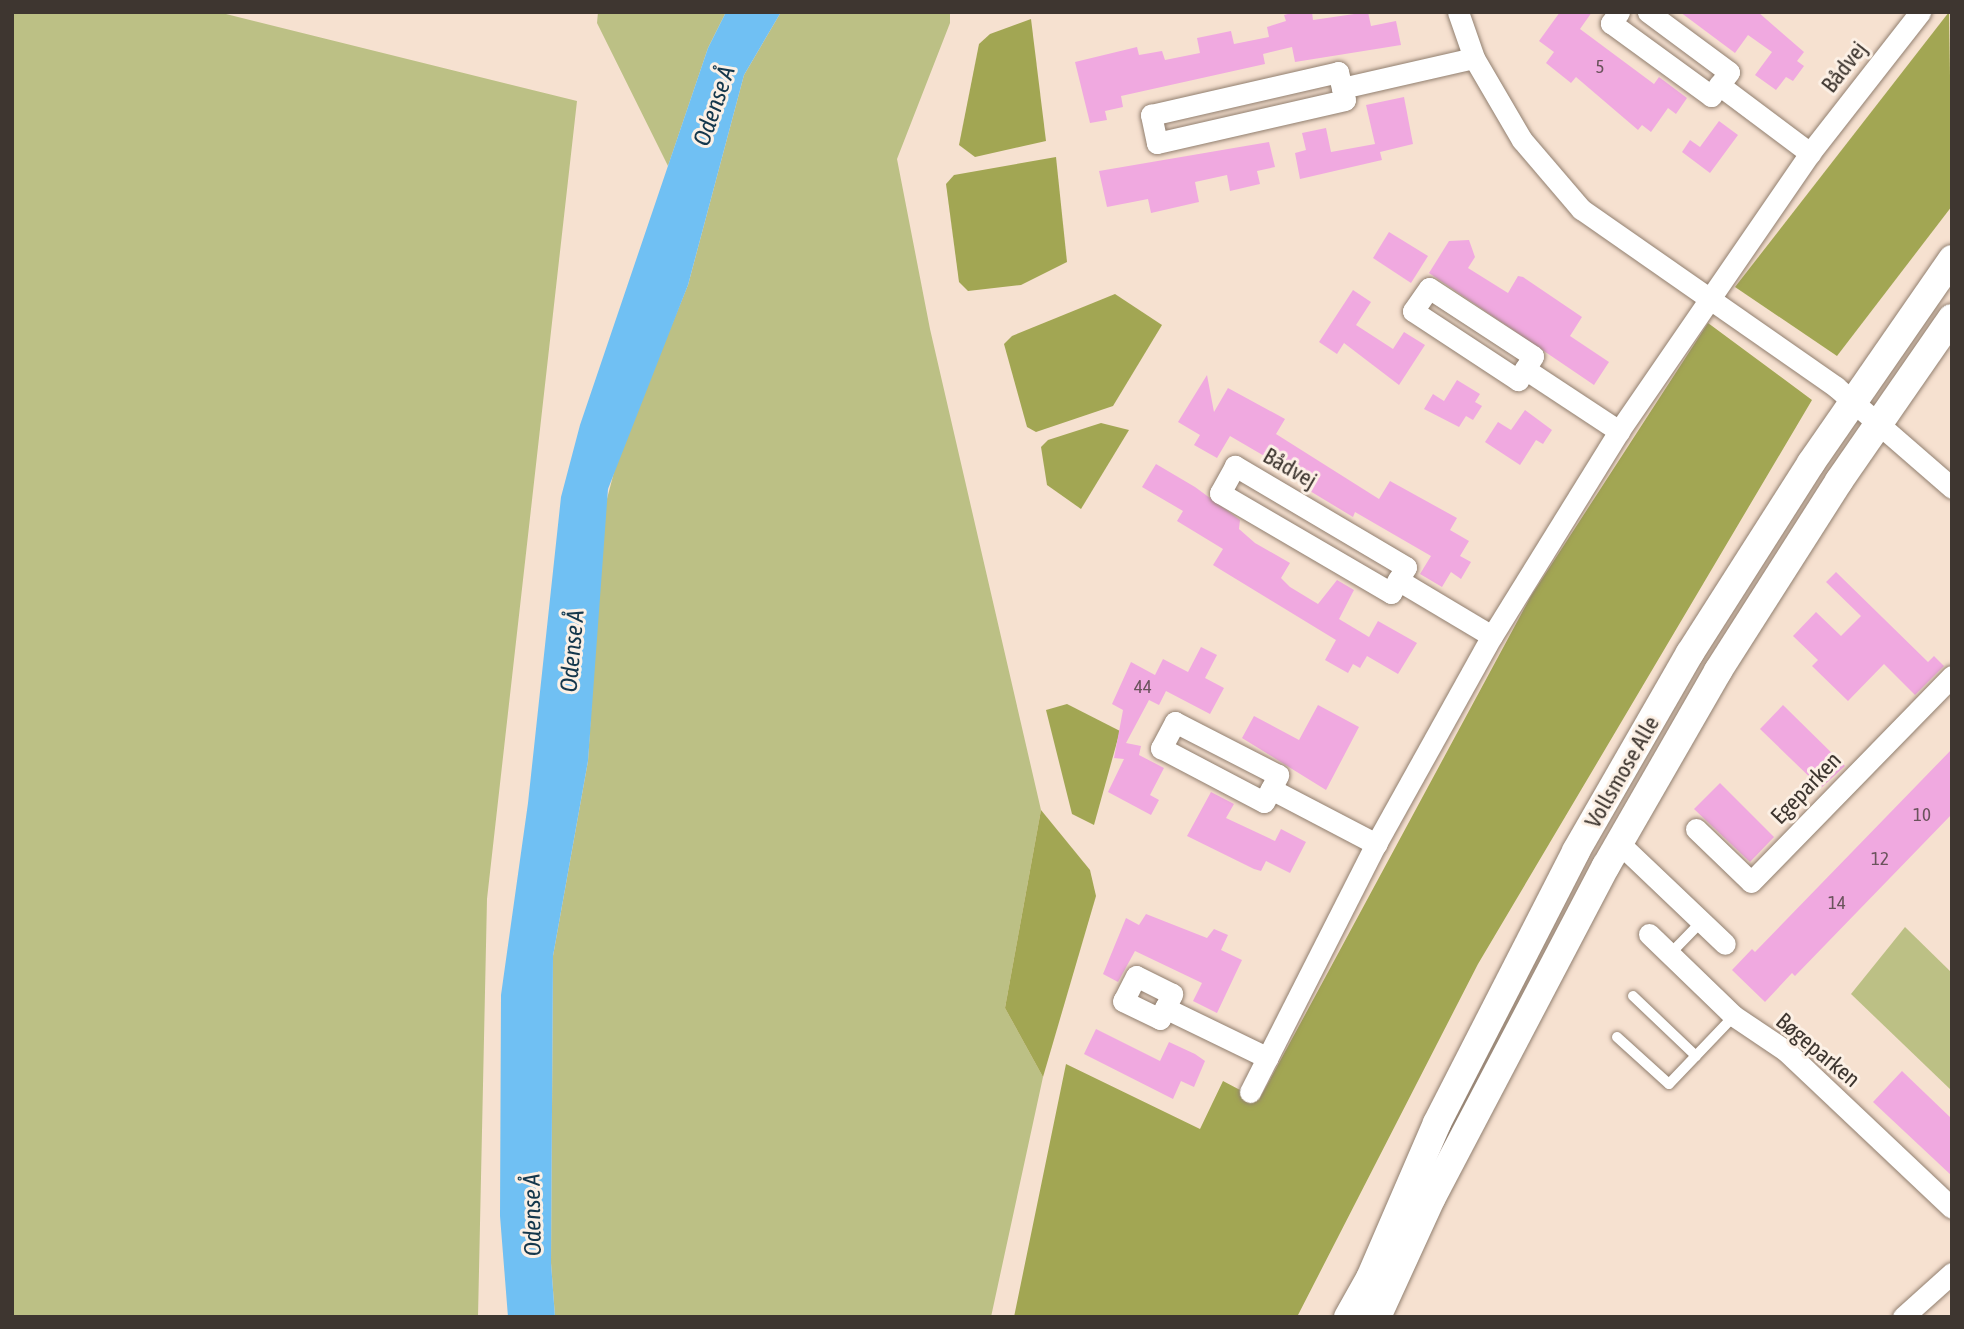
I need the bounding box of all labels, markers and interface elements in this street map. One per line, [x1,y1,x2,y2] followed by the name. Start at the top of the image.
[1815,36,1873,98] street label: Bådvej
[1596,56,1604,78] house number: 5
[687,62,741,150] water label: Odense Å
[1258,442,1322,494] street label: Bådvej
[554,609,590,693] water label: Odense Å
[1134,676,1152,698] house number: 44
[1579,711,1665,833] street label: Vollsmose Alle
[1765,746,1847,830] street label: Egeparken
[1913,804,1931,826] house number: 10
[1871,848,1889,870] house number: 12
[1828,892,1846,914] house number: 14
[1770,1007,1866,1093] street label: Bøgeparken
[517,1174,547,1256] water label: Odense Å

